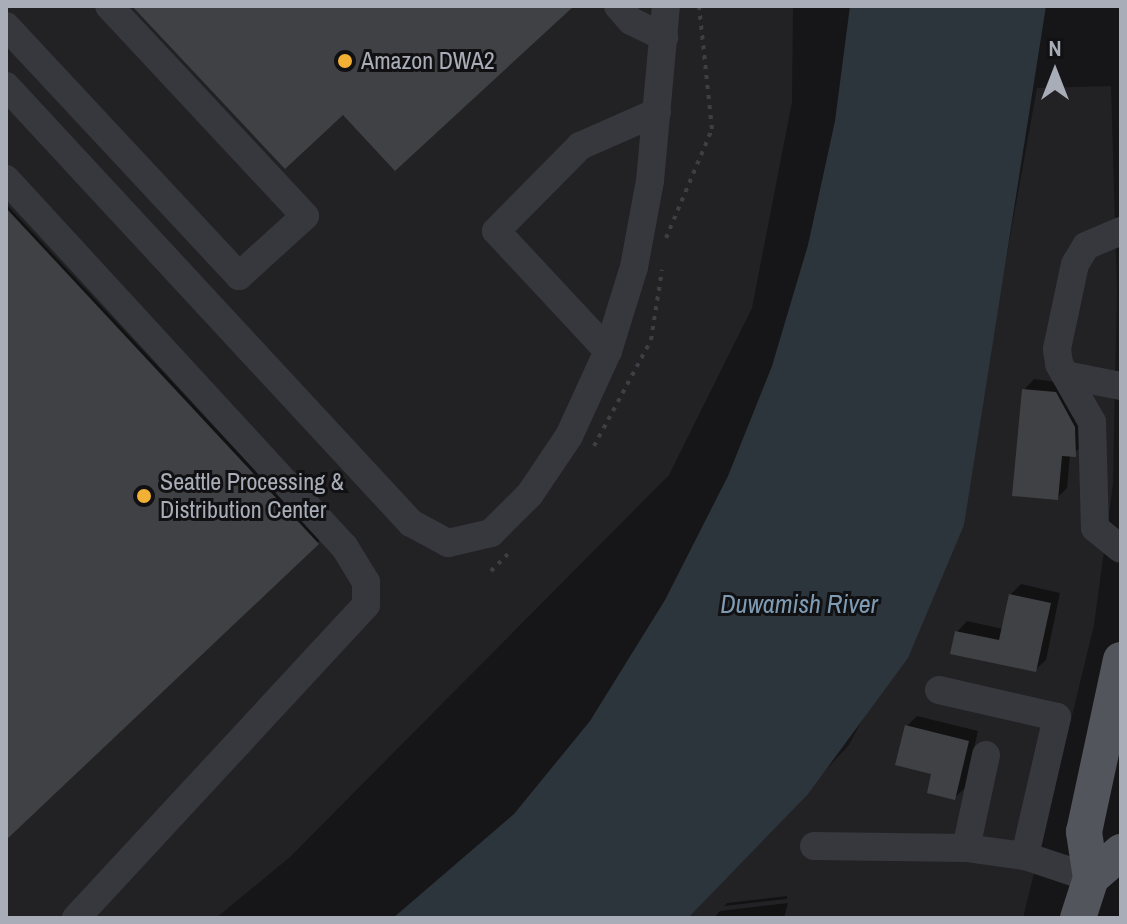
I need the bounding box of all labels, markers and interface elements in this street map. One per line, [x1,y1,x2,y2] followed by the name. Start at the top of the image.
[1015,32,1095,112] north arrow
[1048,33,1062,63] text: N
[361,47,495,75] place label: Amazon DWA2
[336,52,354,70] marker: Amazon DWA2
[160,468,344,524] place label: Seattle Processing & Distribution Center
[135,487,153,505] marker: Seattle Processing & Distribution Center
[720,588,878,620] water label: Duwamish River

